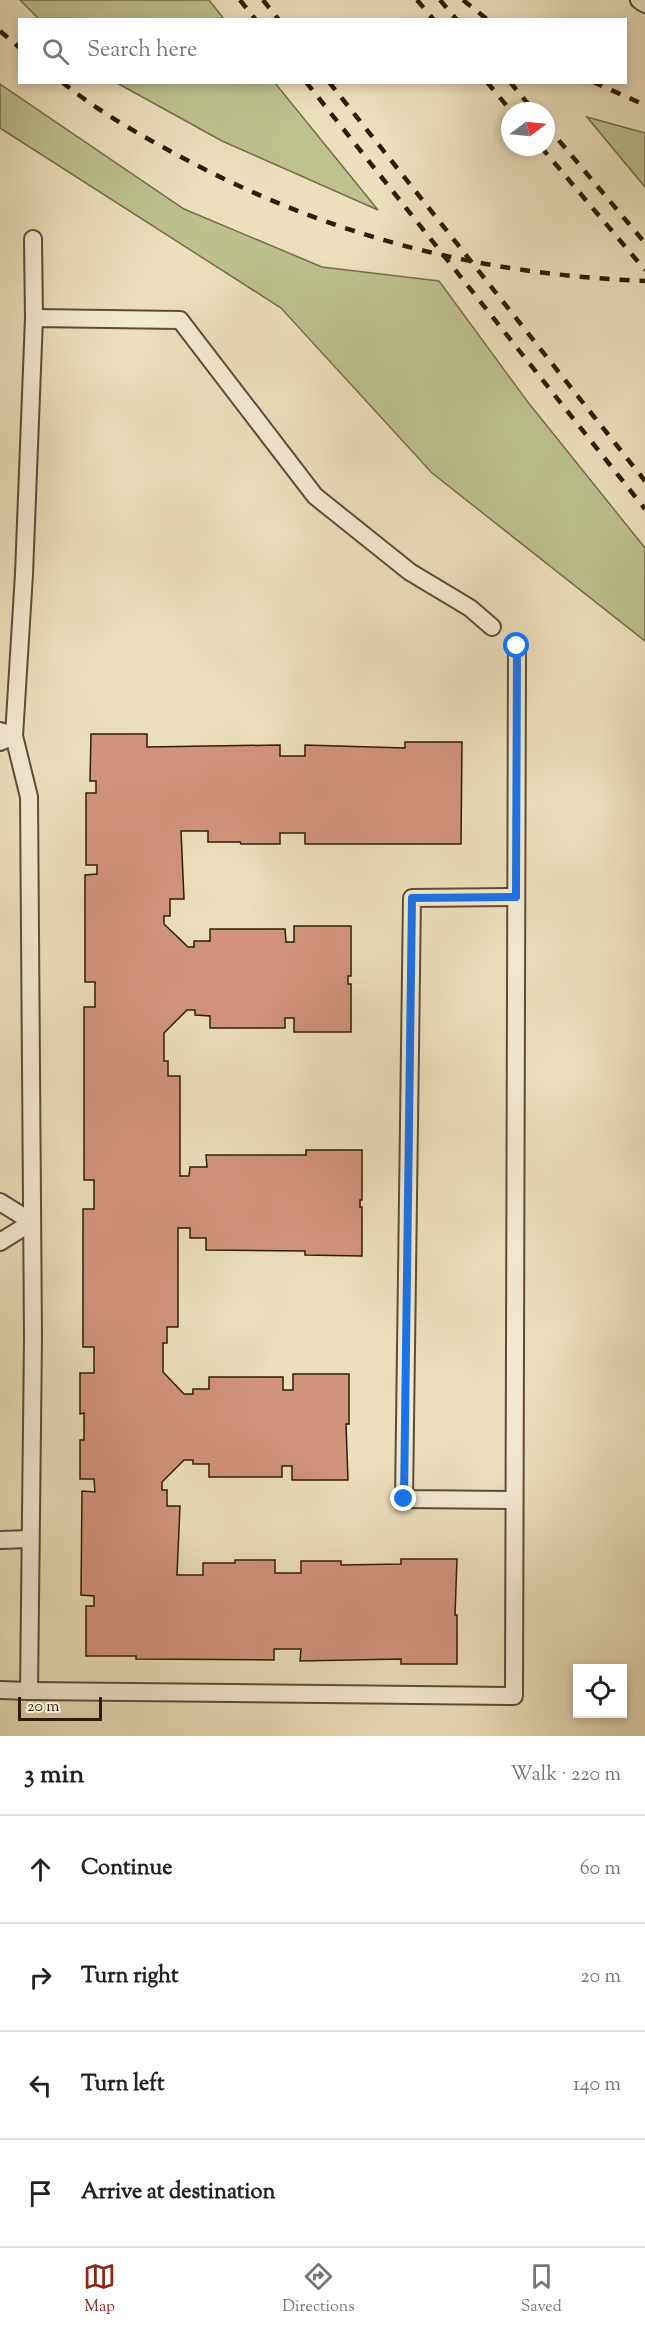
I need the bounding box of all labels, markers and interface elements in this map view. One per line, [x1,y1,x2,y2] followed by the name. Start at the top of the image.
[18,18,627,84] search box
[39,35,72,68] icon: search
[87,35,197,67] text: Search here
[501,102,555,156] north arrow
[503,632,529,658] route start
[390,1485,416,1511] route end
[573,1664,627,1718] map controls
[573,1664,627,1718] button: locate
[18,1694,102,1722] scale bar
[27,1696,60,1719] text: 20 m
[24,1757,84,1794] text: 3 min
[510,1761,621,1790] text: Walk · 220 m
[24,1853,57,1886] icon: ahead
[81,1853,172,1885] text: Continue
[580,1855,621,1884] text: 60 m
[24,1961,57,1994] icon: right
[81,1961,178,1993] text: Turn right
[580,1963,621,1992] text: 20 m
[24,2069,57,2102] icon: left
[81,2069,164,2101] text: Turn left
[573,2071,621,2100] text: 140 m
[24,2177,57,2210] icon: arrive
[81,2177,276,2209] text: Arrive at destination
[83,2260,116,2319] tab: Map
[282,2260,355,2319] tab: Directions
[521,2260,562,2319] tab: Saved

